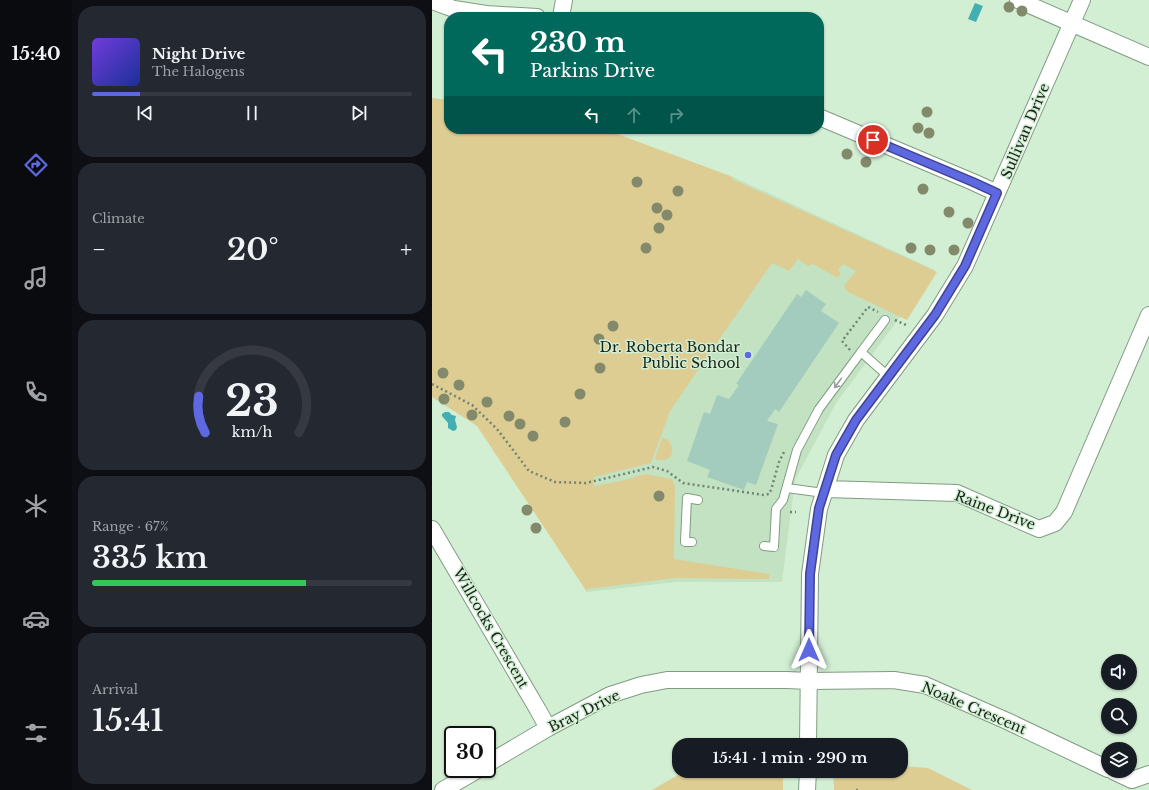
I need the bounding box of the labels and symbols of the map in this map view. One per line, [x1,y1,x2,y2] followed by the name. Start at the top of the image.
[997,81,1053,181] street label: Sullivan Drive
[856,123,890,157] pin
[600,338,740,372] place label: Dr. Roberta Bondar Public School
[743,350,753,360] marker: Dr. Roberta Bondar Public School
[834,378,842,389] one-way arrow
[952,486,1038,534] street label: Raine Drive
[449,564,533,692] street label: Willcocks Crescent
[788,629,830,671] position arrow
[919,678,1030,738] street label: Noake Crescent
[545,686,623,736] street label: Bray Drive
[444,726,496,778] speed limit sign: 30

